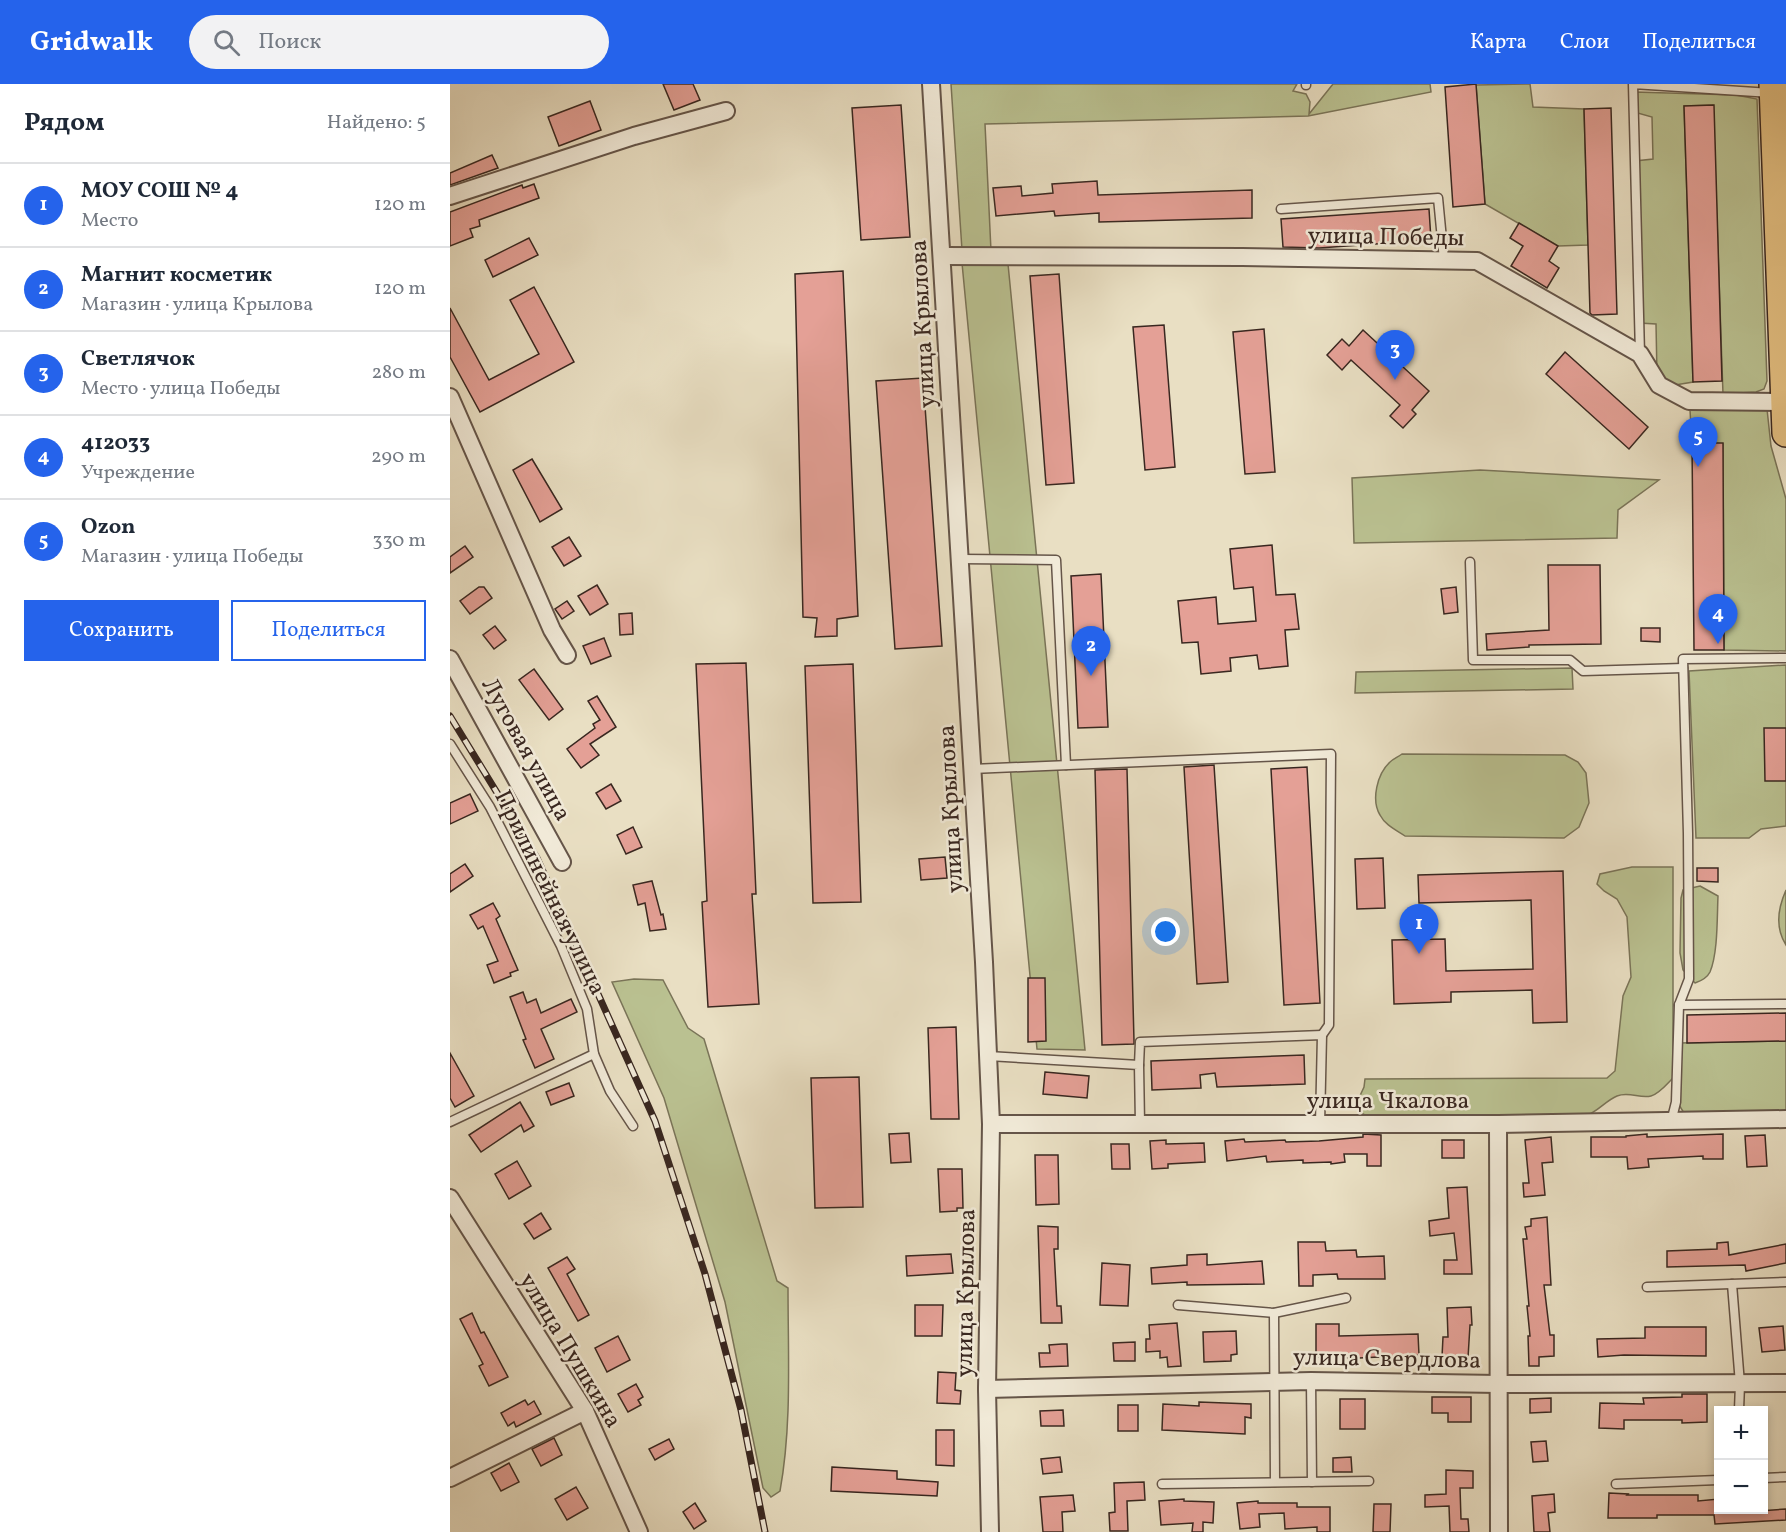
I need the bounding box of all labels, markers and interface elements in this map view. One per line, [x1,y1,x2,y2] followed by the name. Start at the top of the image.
[189,15,609,69] search box
[30,23,153,62] text: Gridwalk
[210,26,243,59] icon: search
[258,27,321,58] text: Поиск
[1470,28,1527,57] text: Карта
[1560,28,1609,57] text: Слои
[1642,28,1756,57] text: Поделиться
[24,105,104,141] text: Рядом
[327,109,426,137] text: Найдено: 5
[81,176,239,207] text: МОУ СОШ № 4
[39,191,48,219] text: 1
[374,191,426,219] text: 120 m
[81,207,138,235] text: Место
[1307,220,1465,256] street label: улица Победы
[903,239,945,409] street label: улица Крылова
[81,260,272,291] text: Магнит косметик
[38,275,49,303] text: 2
[374,275,426,303] text: 120 m
[81,291,313,319] text: Магазин · улица Крылова
[1376,330,1414,380] pin: 3
[81,344,195,375] text: Светлячок
[38,359,49,387] text: 3
[371,359,426,387] text: 280 m
[81,375,280,403] text: Место · улица Победы
[1678,418,1718,467] pin: 5
[81,428,150,459] text: 412033
[37,443,50,471] text: 4
[371,443,426,471] text: 290 m
[81,459,195,487] text: Учреждение
[81,512,136,543] text: Ozon
[39,527,48,555] text: 5
[372,527,426,555] text: 330 m
[81,543,303,571] text: Магазин · улица Победы
[1698,594,1738,644] pin: 4
[24,600,219,661] button: Сохранить
[231,600,426,661] button: Поделиться
[1072,626,1110,676] pin: 2
[472,672,579,828] street label: Луговая улица
[931,724,973,894] street label: улица Крылова
[485,785,614,1001] street label: Прилинейная улица
[1400,904,1438,954] pin: 1
[1151,917,1180,946] your location
[1306,1085,1470,1119] street label: улица Чкалова
[949,1208,985,1378] street label: улица Крылова
[509,1267,629,1435] street label: улица Пушкина
[1293,1341,1481,1379] street label: улица Свердлова
[1714,1406,1768,1514] map controls
[1714,1406,1768,1460] button: +
[1714,1460,1768,1514] button: −

